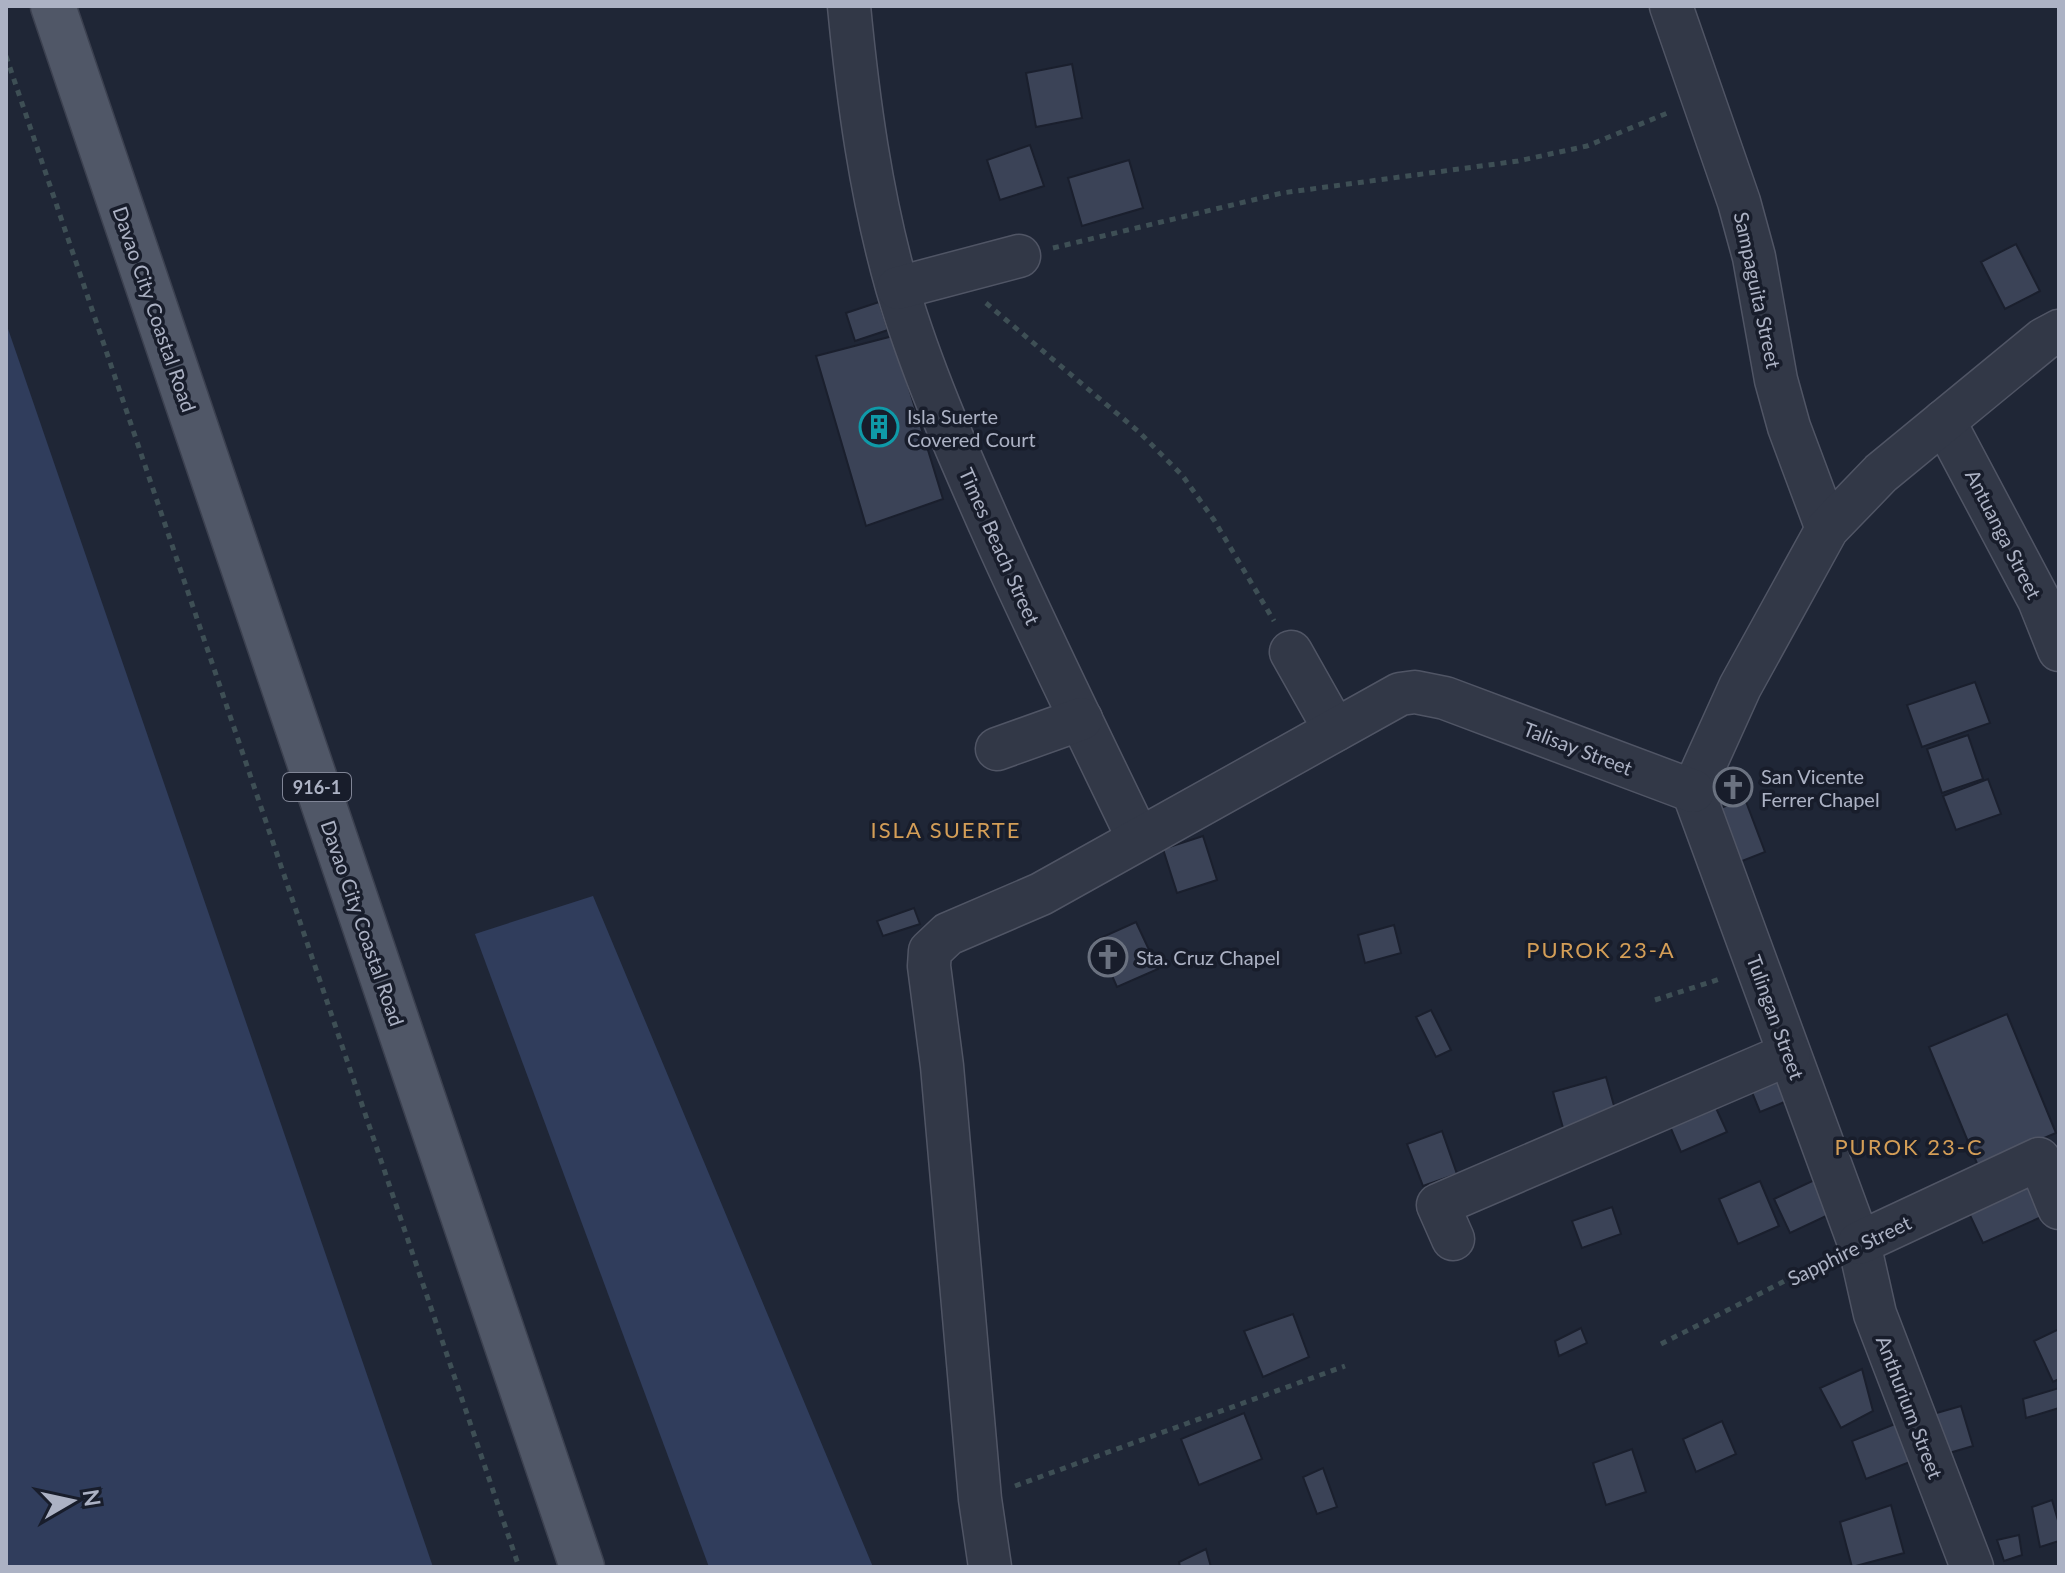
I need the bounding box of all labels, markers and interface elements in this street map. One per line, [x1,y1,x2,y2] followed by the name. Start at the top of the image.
[109,203,201,415] street label: Davao City Coastal Road
[1730,209,1786,371] street label: Sampaguita Street
[907,404,1036,451] place label: Isla Suerte Covered Court
[858,406,900,448] building icon: Isla Suerte Covered Court
[955,464,1045,628] street label: Times Beach Street
[1961,465,2047,603] street label: Antuanga Street
[1520,716,1636,780] street label: Talisay Street
[1761,764,1880,811] place label: San Vicente Ferrer Chapel
[1712,766,1754,808] church icon: San Vicente Ferrer Chapel
[283,773,351,801] road number: 916-1
[871,816,1021,843] district label: ISLA SUERTE
[317,817,409,1029] street label: Davao City Coastal Road
[1087,936,1129,978] church icon: Sta. Cruz Chapel
[1526,936,1676,963] district label: PUROK 23-A
[1136,945,1280,969] place label: Sta. Cruz Chapel
[1742,951,1810,1083] street label: Tulingan Street
[1834,1133,1984,1160] district label: PUROK 23-C
[1783,1210,1915,1290] street label: Sapphire Street
[1872,1332,1948,1482] street label: Anthurium Street
[32,1461,112,1541] north arrow
[78,1487,107,1508] text: N

